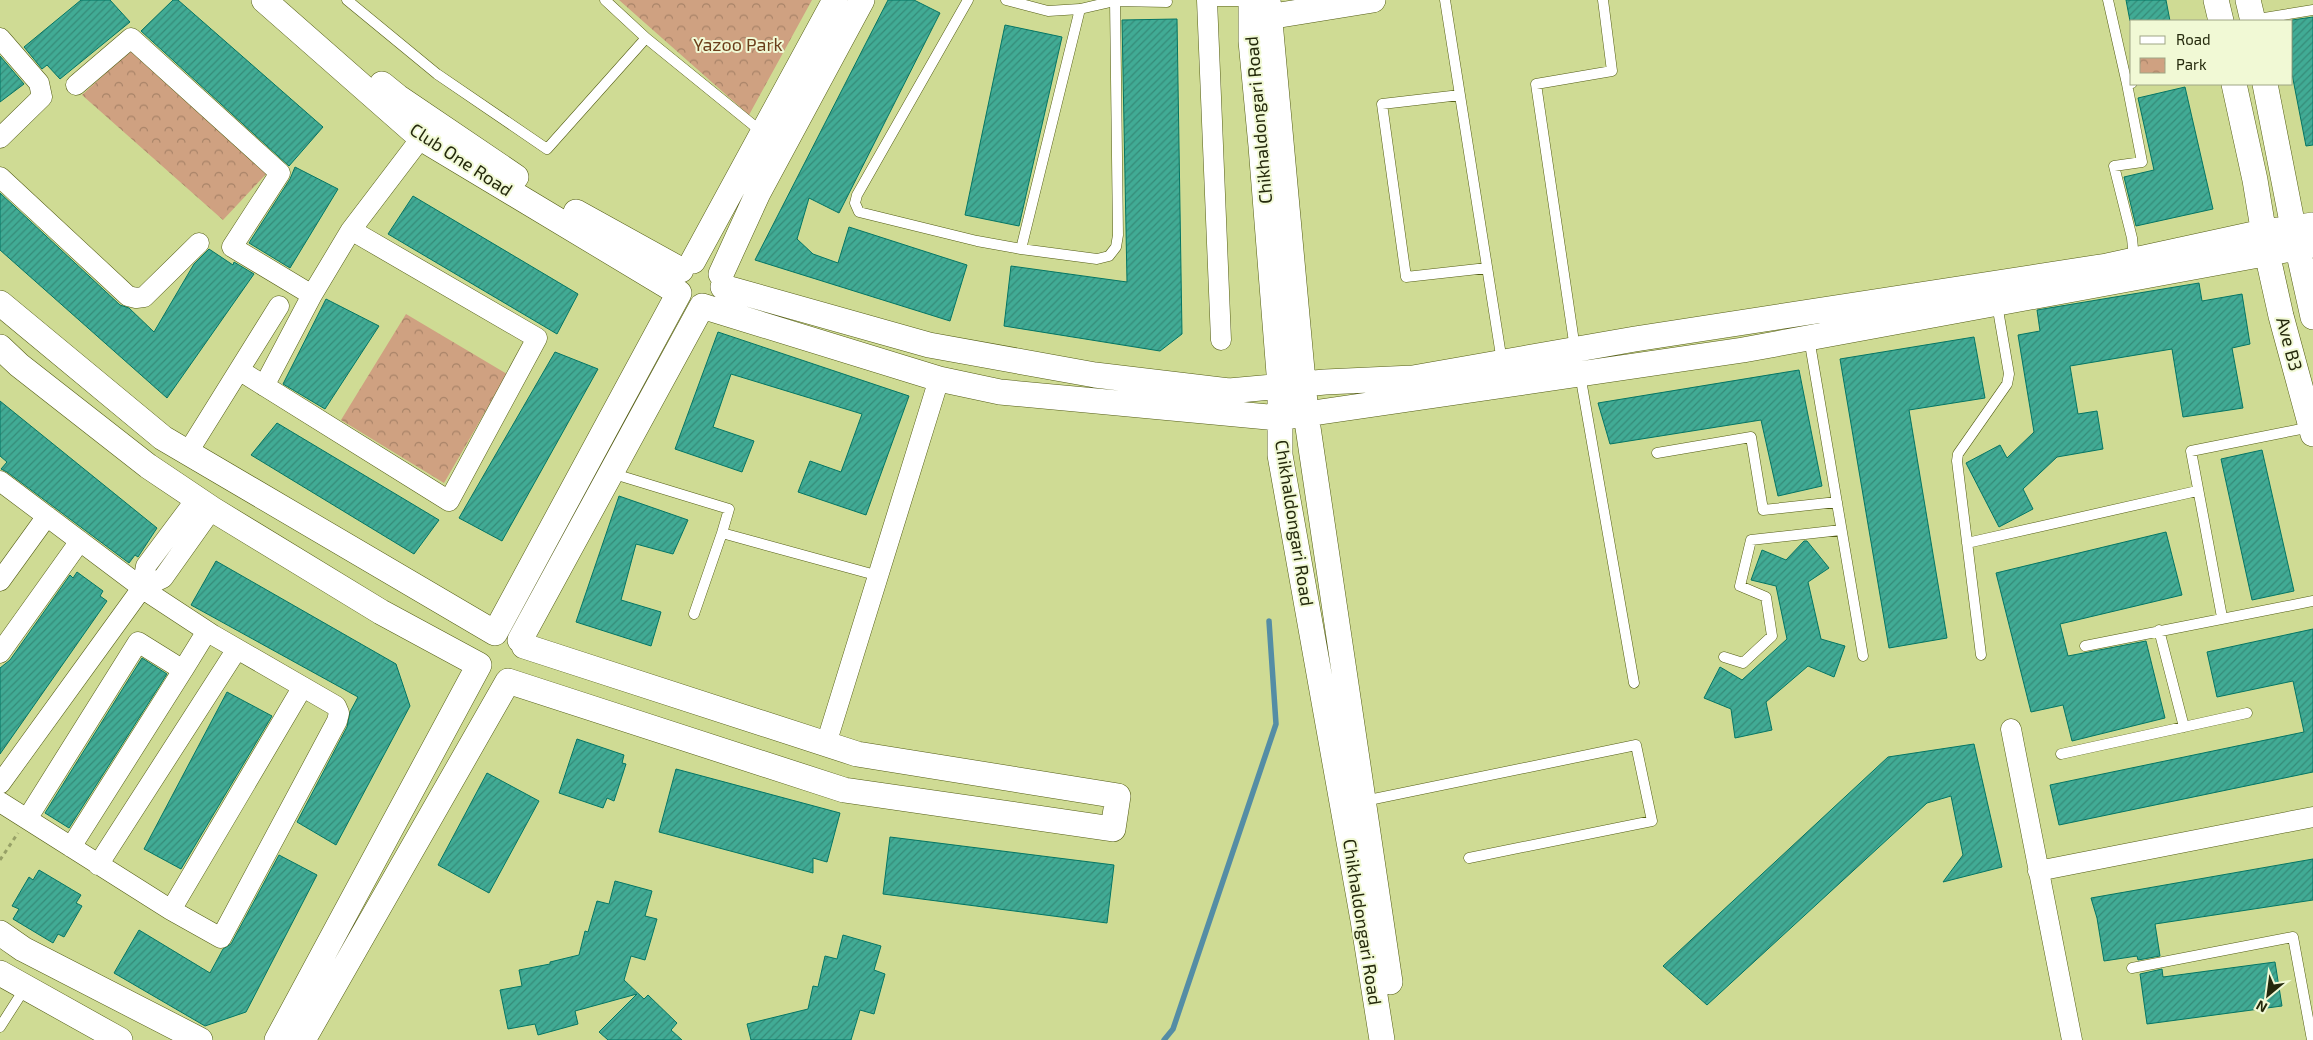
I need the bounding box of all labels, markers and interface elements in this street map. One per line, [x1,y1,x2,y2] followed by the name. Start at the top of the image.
[2130,20,2293,85] legend
[2176,30,2211,48] text: Road
[693,33,783,55] park label: Yazoo Park
[1240,35,1276,205] street label: Chikhaldongari Road
[2176,55,2207,73] text: Park
[406,118,517,200] street label: Club One Road
[2272,314,2308,373] street label: Ave B3
[1271,438,1319,608] street label: Chikhaldongari Road
[1339,837,1387,1007] street label: Chikhaldongari Road
[2243,970,2293,1020] north arrow
[2253,997,2270,1017] text: N

